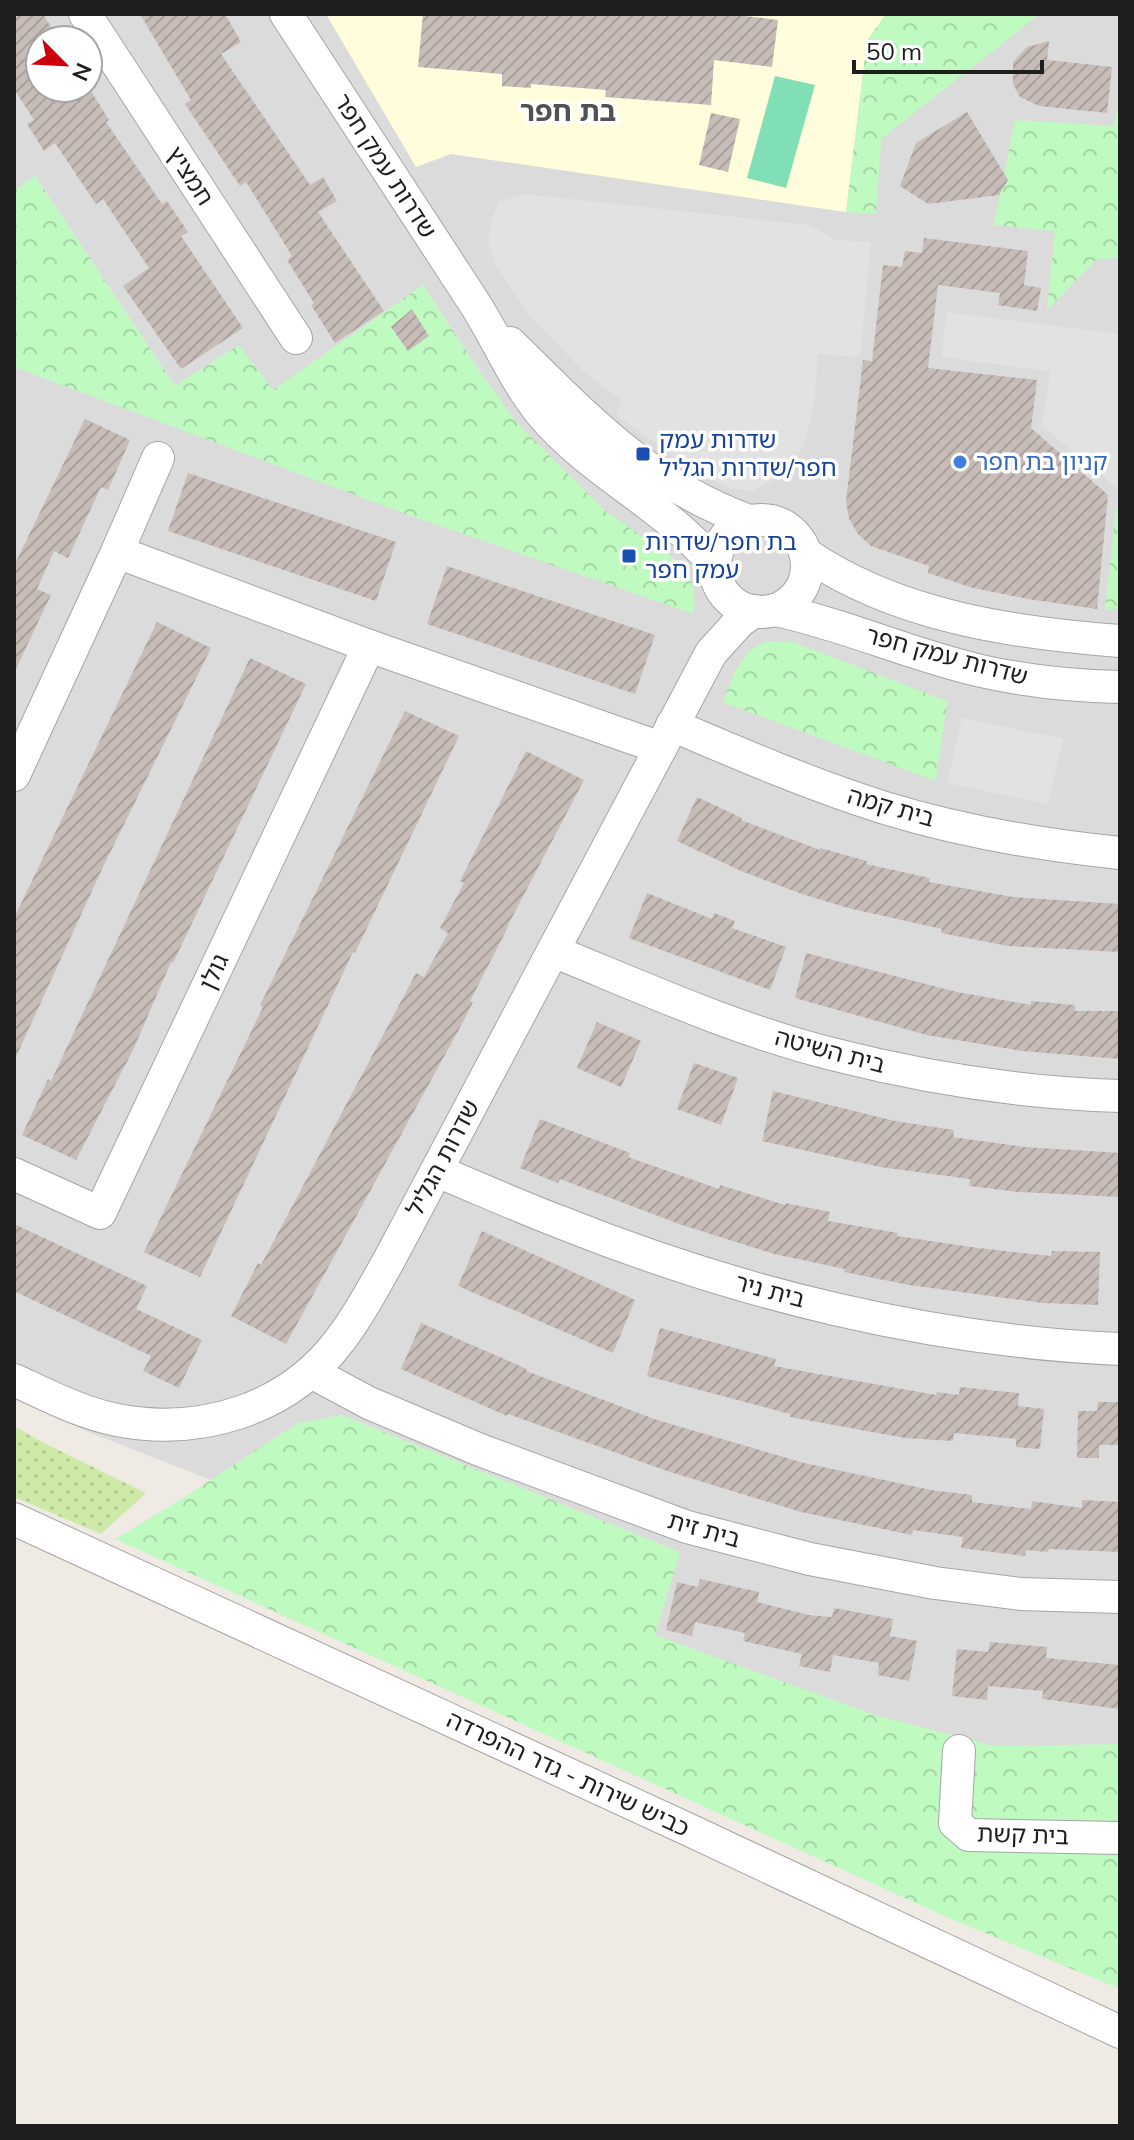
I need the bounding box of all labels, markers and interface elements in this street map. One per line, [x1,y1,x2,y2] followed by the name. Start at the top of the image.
[24,24,104,104] north arrow
[854,24,1042,74] scale bar
[866,36,922,66] text: 50 m
[66,59,98,85] text: N
[328,88,444,243] street label: שדרות עמק חפר
[520,93,616,128] district label: בת חפר
[161,140,221,211] street label: חמציץ
[659,424,837,482] place label: שדרות עמק חפר/שדרות הגליל
[634,445,652,463] marker: שדרות עמק חפר/שדרות הגליל
[976,446,1108,476] place label: קניון בת חפר
[951,453,969,471] marker: קניון בת חפר
[645,526,797,584] place label: בת חפר/שדרות עמק חפר
[620,547,638,565] marker: בת חפר/שדרות עמק חפר
[863,619,1032,691] street label: שדרות עמק חפר
[844,779,938,833] street label: בית קמה
[192,949,234,995] street label: גולן
[772,1021,889,1079] street label: בית השיטה
[399,1094,485,1221] street label: שדרות הגליל
[732,1266,808,1314] street label: בית ניר
[665,1504,744,1554] street label: בית זית
[442,1704,695,1843] street label: כביש שירות - גדר ההפרדה
[977,1817,1070,1851] street label: בית קשת

